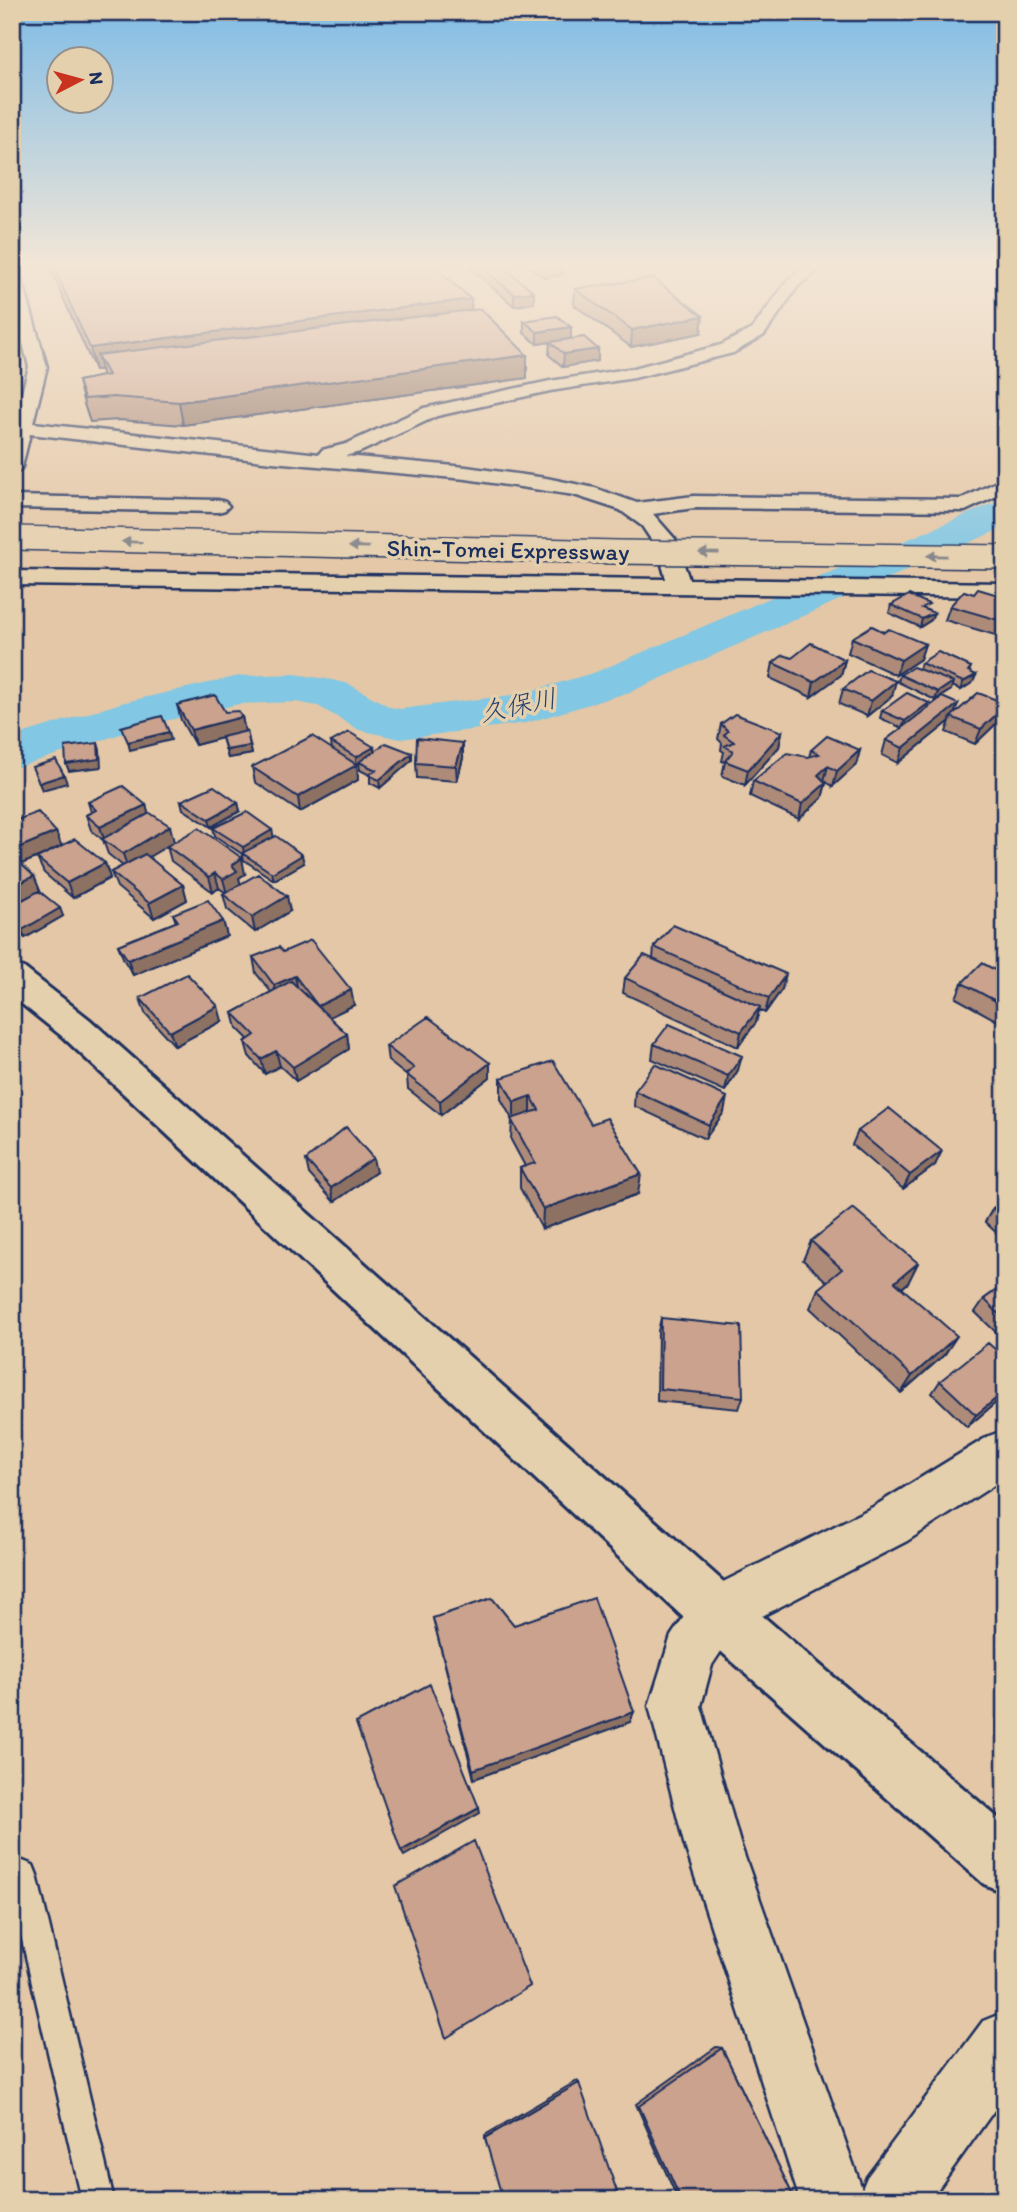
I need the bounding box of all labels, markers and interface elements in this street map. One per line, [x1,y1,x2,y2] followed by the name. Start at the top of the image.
[46,46,116,116] north arrow
[84,71,109,86] text: N
[386,533,630,566] street label: Shin-Tomei Expressway
[120,536,142,548] one-way arrow
[348,541,370,553] one-way arrow
[698,547,720,559] one-way arrow
[925,550,947,562] one-way arrow
[477,682,559,728] water label: 久保川

